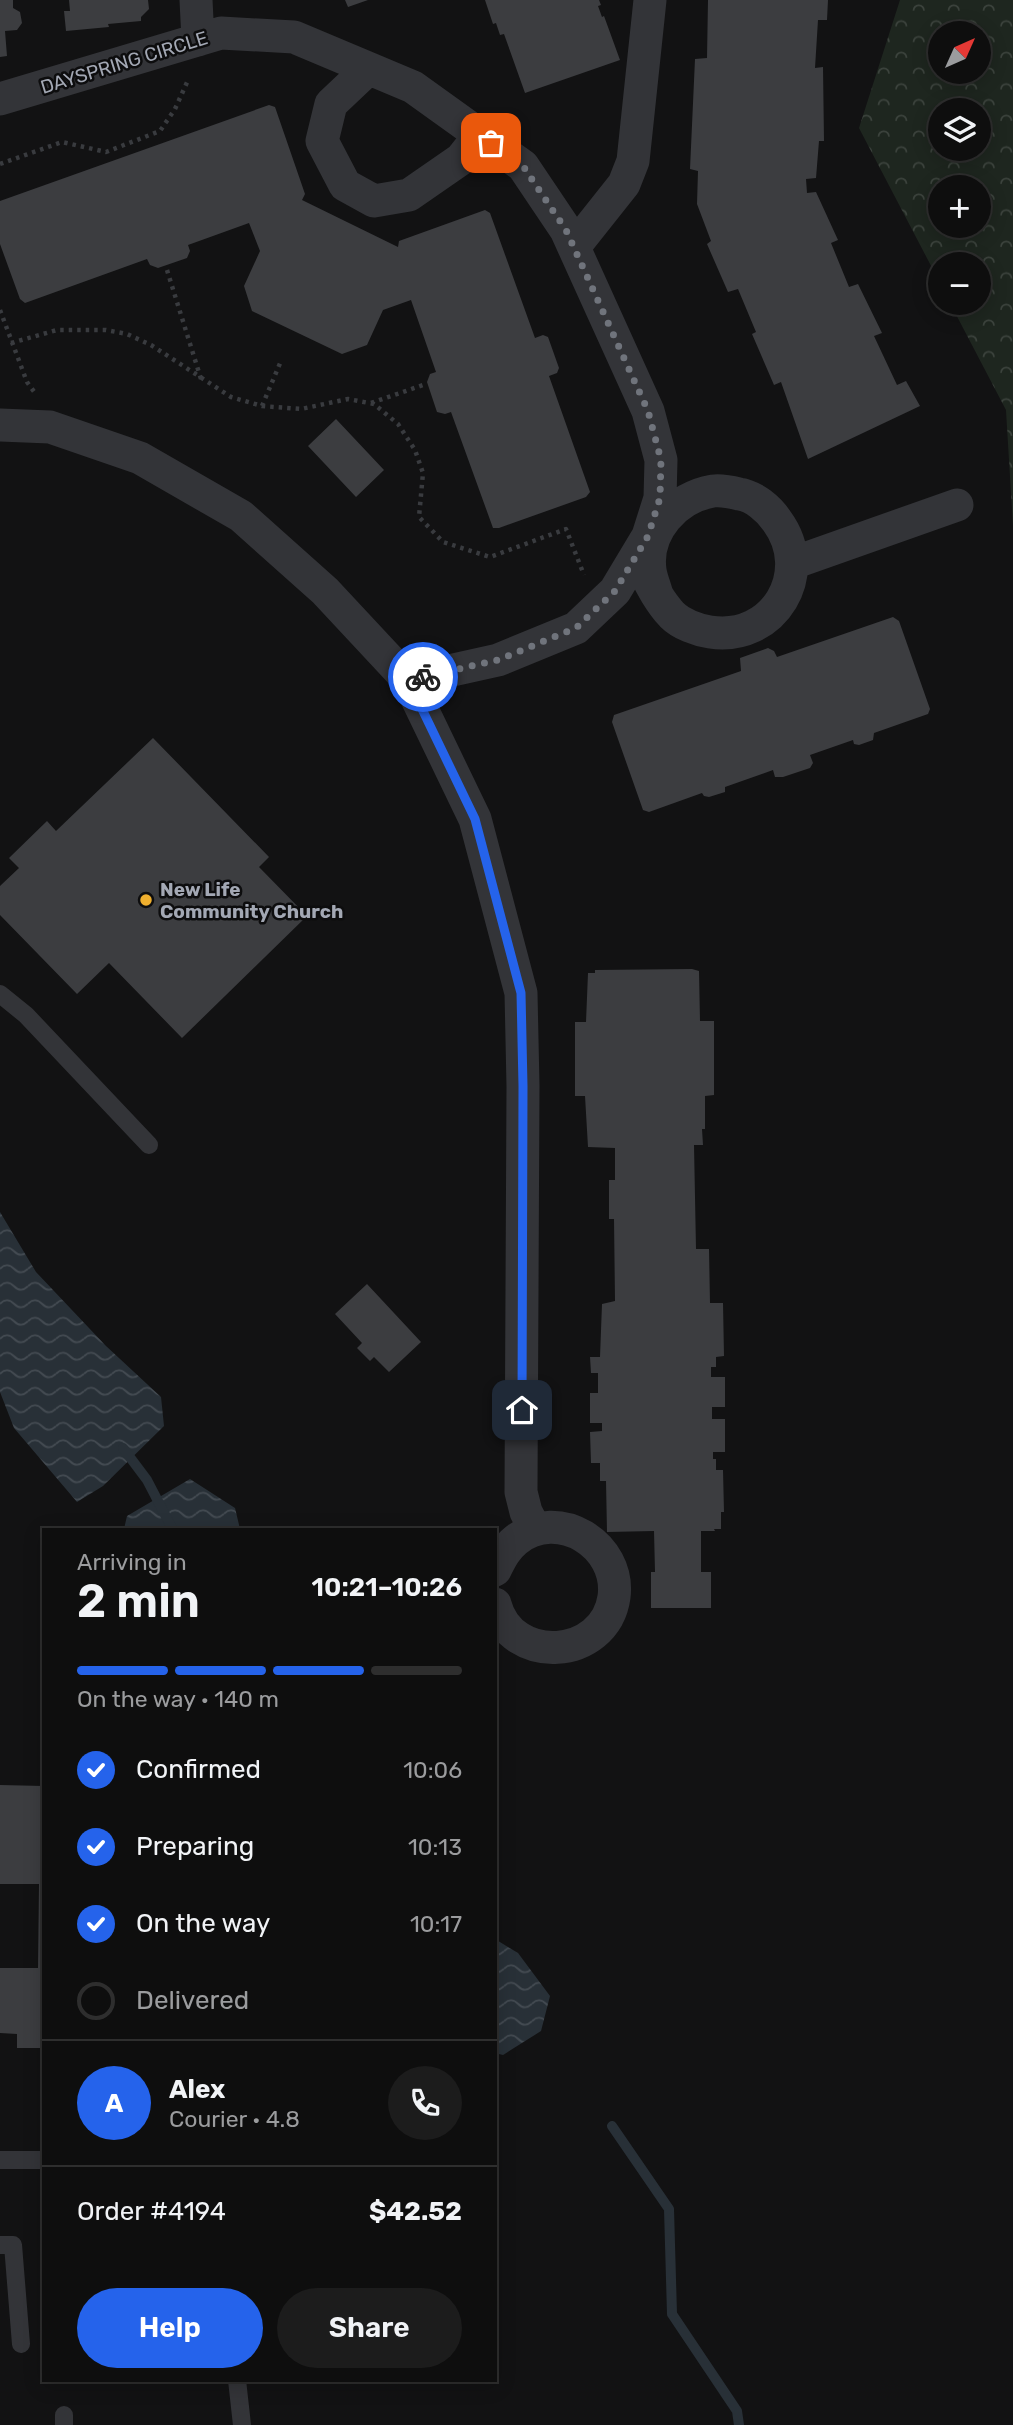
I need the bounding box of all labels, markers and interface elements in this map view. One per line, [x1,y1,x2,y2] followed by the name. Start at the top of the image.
[928,21,990,84] north arrow
[928,21,991,315] map controls
[38,26,211,99] street label: DAYSPRING CIRCLE
[928,98,991,161] button: layers
[461,113,521,173] pin
[472,124,510,162] icon: bag
[928,175,991,238] button: +
[928,252,991,315] button: −
[388,642,458,712] courier
[404,658,442,696] icon: bike
[160,878,343,923] place label: New Life Community Church
[138,892,154,908] marker: New Life Community Church
[492,1380,552,1440] pin
[503,1391,541,1429] icon: home
[77,1548,187,1576] text: Arriving in
[312,1572,462,1603] text: 10:21–10:26
[77,1574,200,1629] text: 2 min
[77,1685,279,1713] text: On the way · 140 m
[77,1751,115,1789] icon: check
[136,1754,261,1785] text: Confirmed
[403,1756,462,1784] text: 10:06
[77,1828,115,1866] icon: check
[136,1831,254,1862] text: Preparing
[408,1833,462,1861] text: 10:13
[77,1905,115,1943] icon: check
[136,1908,270,1939] text: On the way
[410,1910,462,1938] text: 10:17
[136,1985,249,2016] text: Delivered
[388,2066,462,2140] button: phone
[169,2074,225,2105] text: Alex
[105,2088,123,2119] text: A
[169,2105,300,2133] text: Courier · 4.8
[77,2196,226,2227] text: Order #4194
[369,2196,462,2227] text: $42.52
[77,2288,263,2368] button: Help
[277,2288,462,2368] button: Share

